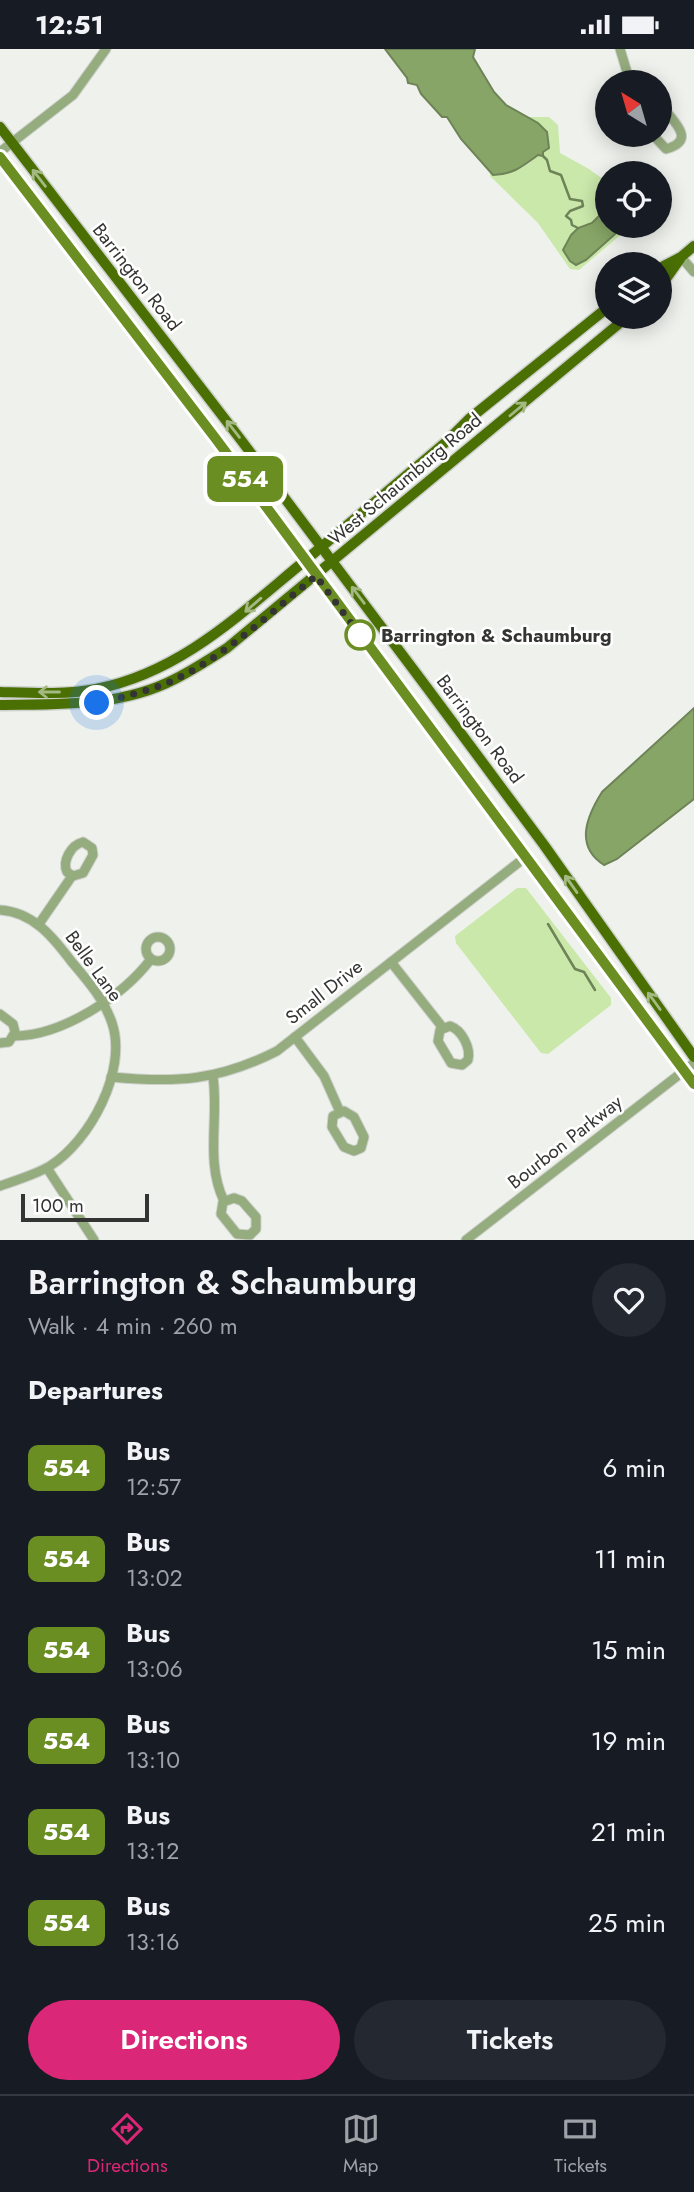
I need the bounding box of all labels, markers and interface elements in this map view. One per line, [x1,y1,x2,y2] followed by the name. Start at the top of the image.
[35,6,104,44] text: 12:51
[595,70,672,147] north arrow
[595,70,672,329] map controls
[595,161,672,238] button: locate
[31,169,46,187] one-way arrow
[86,217,188,337] street label: Barrington Road
[595,252,672,329] button: layers
[508,401,526,417] one-way arrow
[322,407,488,551] street label: West Schaumburg Road
[225,420,240,439] one-way arrow
[205,456,285,502] line badge: 554
[221,461,269,496] text: 554
[351,586,365,605] one-way arrow
[245,597,263,613] one-way arrow
[345,620,375,650] marker: Barrington & Schaumburg
[381,622,612,649] place label: Barrington & Schaumburg
[430,669,530,789] street label: Barrington Road
[38,685,61,699] one-way arrow
[79,685,114,720] your location
[564,875,578,894] one-way arrow
[59,925,129,1007] street label: Belle Lane
[280,953,368,1031] street label: Small Drive
[647,992,661,1011] one-way arrow
[502,1088,629,1195] street label: Bourbon Parkway
[21,1191,149,1223] scale bar
[32,1192,84,1219] text: 100 m
[28,1259,417,1306] text: Barrington & Schaumburg
[592,1263,666,1337] button: heart
[28,1309,238,1343] text: Walk · 4 min · 260 m
[28,1371,163,1409] text: Departures
[126,1432,170,1470] text: Bus
[603,1449,666,1487] text: 6 min
[43,1450,90,1485] text: 554
[126,1470,181,1504] text: 12:57
[126,1523,170,1561] text: Bus
[594,1540,666,1578] text: 11 min
[43,1541,90,1576] text: 554
[126,1561,183,1595] text: 13:02
[126,1614,170,1652] text: Bus
[591,1631,666,1669] text: 15 min
[43,1632,90,1667] text: 554
[126,1652,183,1686] text: 13:06
[126,1705,170,1743] text: Bus
[591,1722,666,1760] text: 19 min
[43,1723,90,1758] text: 554
[126,1743,180,1777] text: 13:10
[126,1796,170,1834] text: Bus
[591,1813,666,1851] text: 21 min
[43,1814,90,1849] text: 554
[126,1834,179,1868] text: 13:12
[126,1887,170,1925] text: Bus
[588,1904,666,1942] text: 25 min
[43,1905,90,1940] text: 554
[126,1925,179,1959] text: 13:16
[28,2000,340,2080] button: Directions
[354,2000,666,2080] button: Tickets
[87,2110,168,2179] tab: Directions
[342,2110,380,2179] tab: Map
[554,2110,607,2179] tab: Tickets

